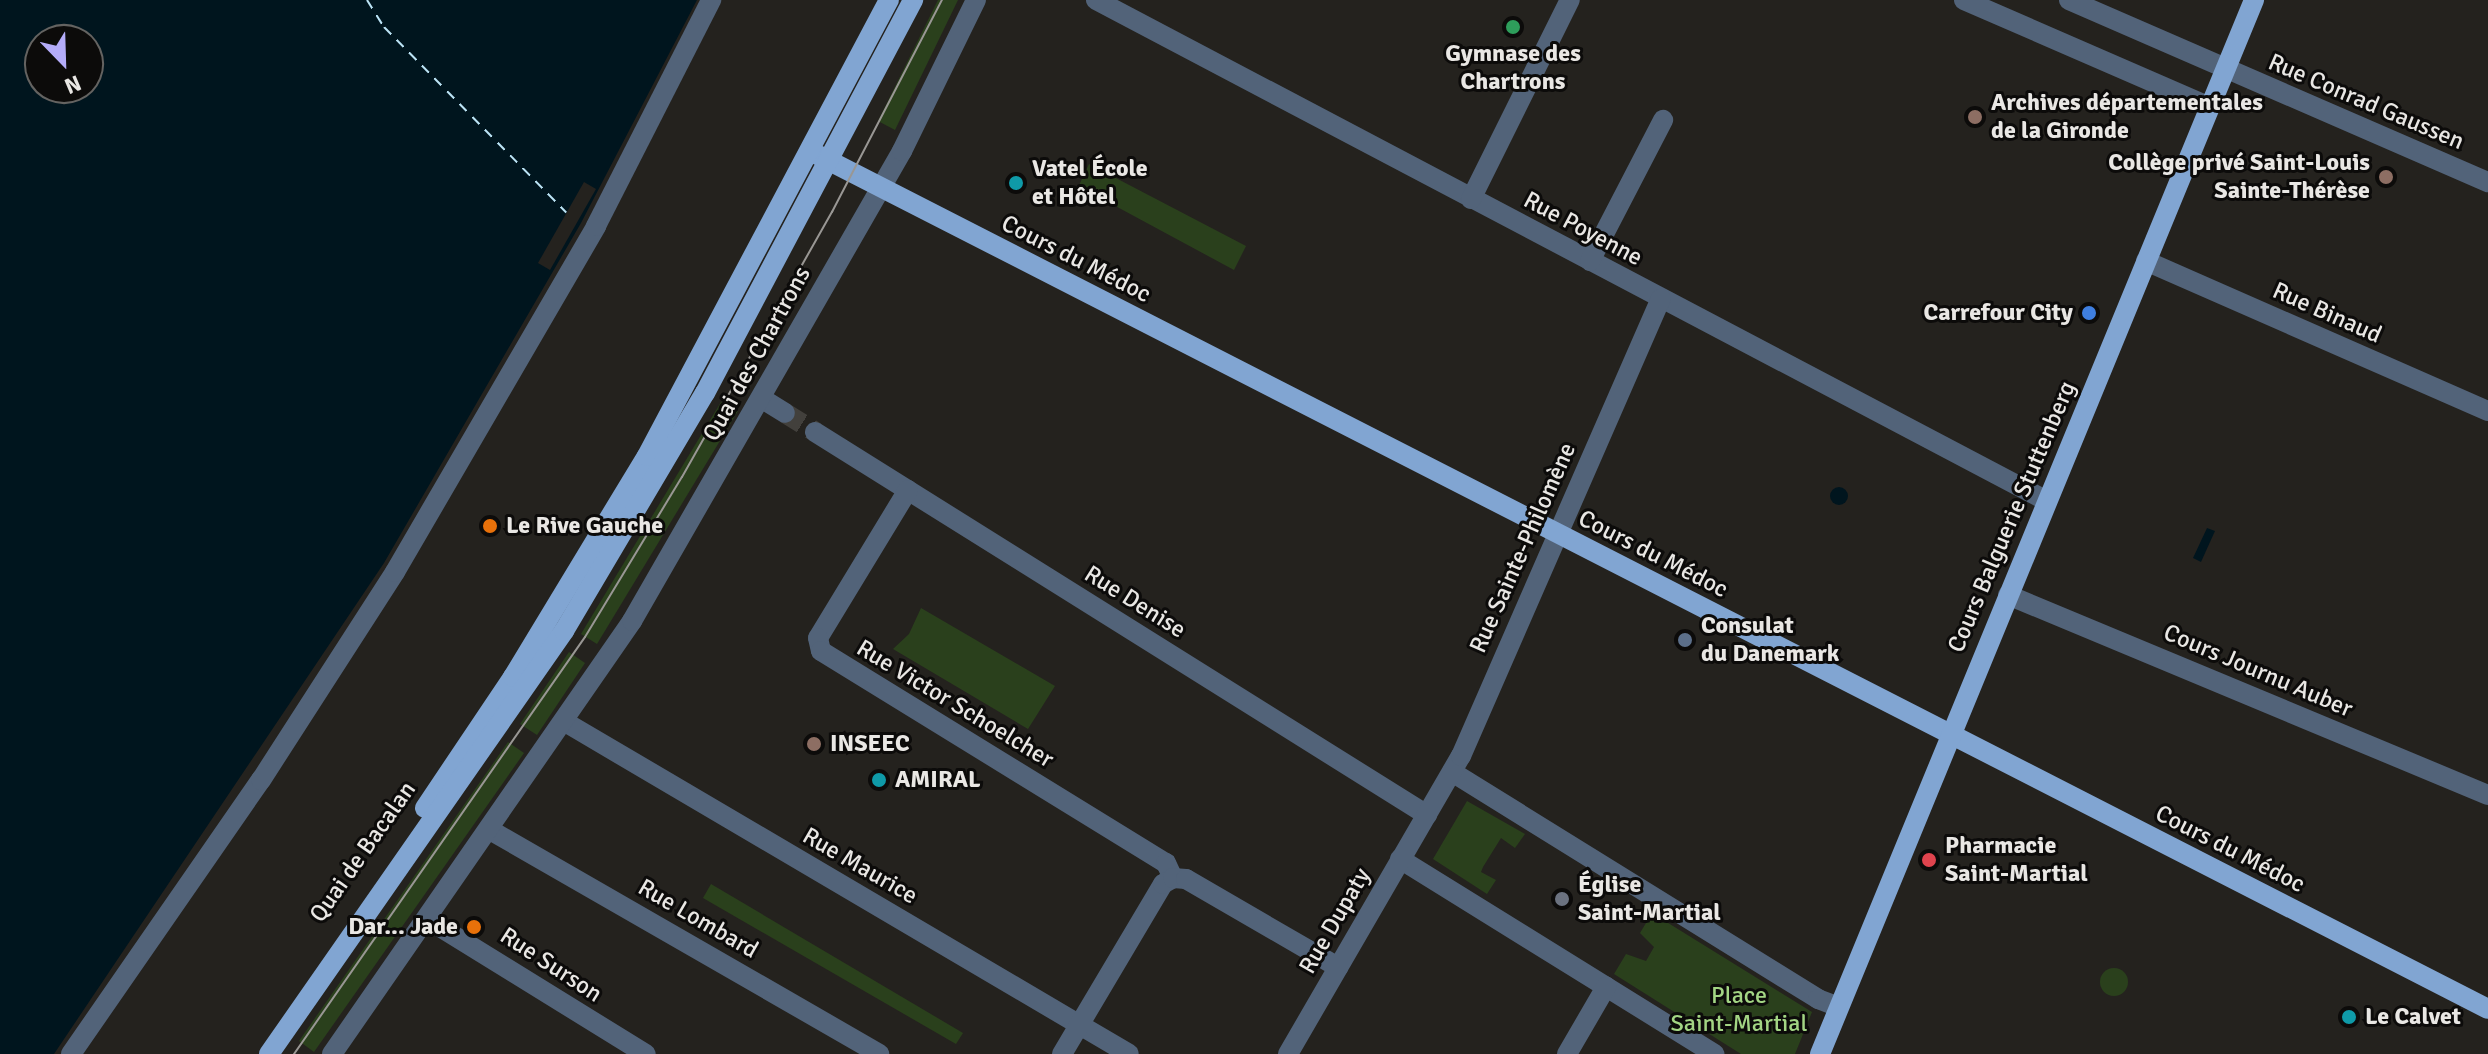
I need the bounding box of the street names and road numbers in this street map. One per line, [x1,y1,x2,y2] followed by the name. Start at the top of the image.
[2264,48,2468,156] street label: Rue Conrad Gaussen
[1519,186,1647,272] street label: Rue Poyenne
[997,209,1155,309] street label: Cours du Médoc
[697,262,817,446] street label: Quai des Chartrons
[2268,276,2386,350] street label: Rue Binaud
[1942,377,2082,657] street label: Cours Balguerie Stuttenberg
[1464,439,1582,657] street label: Rue Sainte-Philomène
[1574,504,1732,604] street label: Cours du Médoc
[1079,560,1191,644] street label: Rue Denise
[2159,618,2357,724] street label: Cours Journu Auber
[851,634,1059,774] street label: Rue Victor Schoelcher
[304,776,422,928] street label: Quai de Bacalan
[2151,799,2309,899] street label: Cours du Médoc
[797,822,923,910] street label: Rue Maurice
[1293,863,1377,979] street label: Rue Dupaty
[633,873,763,965] street label: Rue Lombard
[495,921,607,1009] street label: Rue Surson

